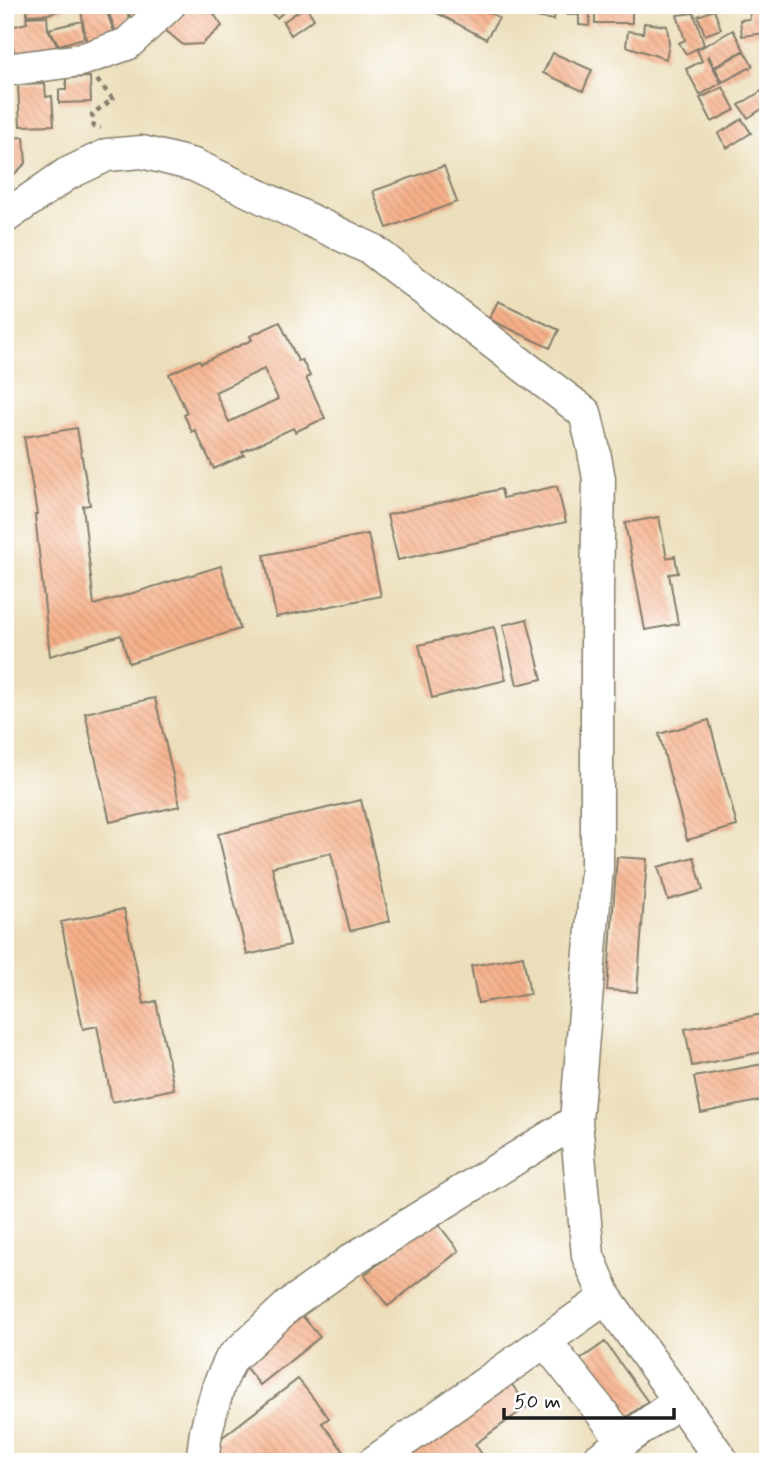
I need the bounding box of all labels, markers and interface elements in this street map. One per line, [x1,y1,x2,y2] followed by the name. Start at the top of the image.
[504,1376,673,1420] scale bar
[514,1388,561,1416] text: 50 m

